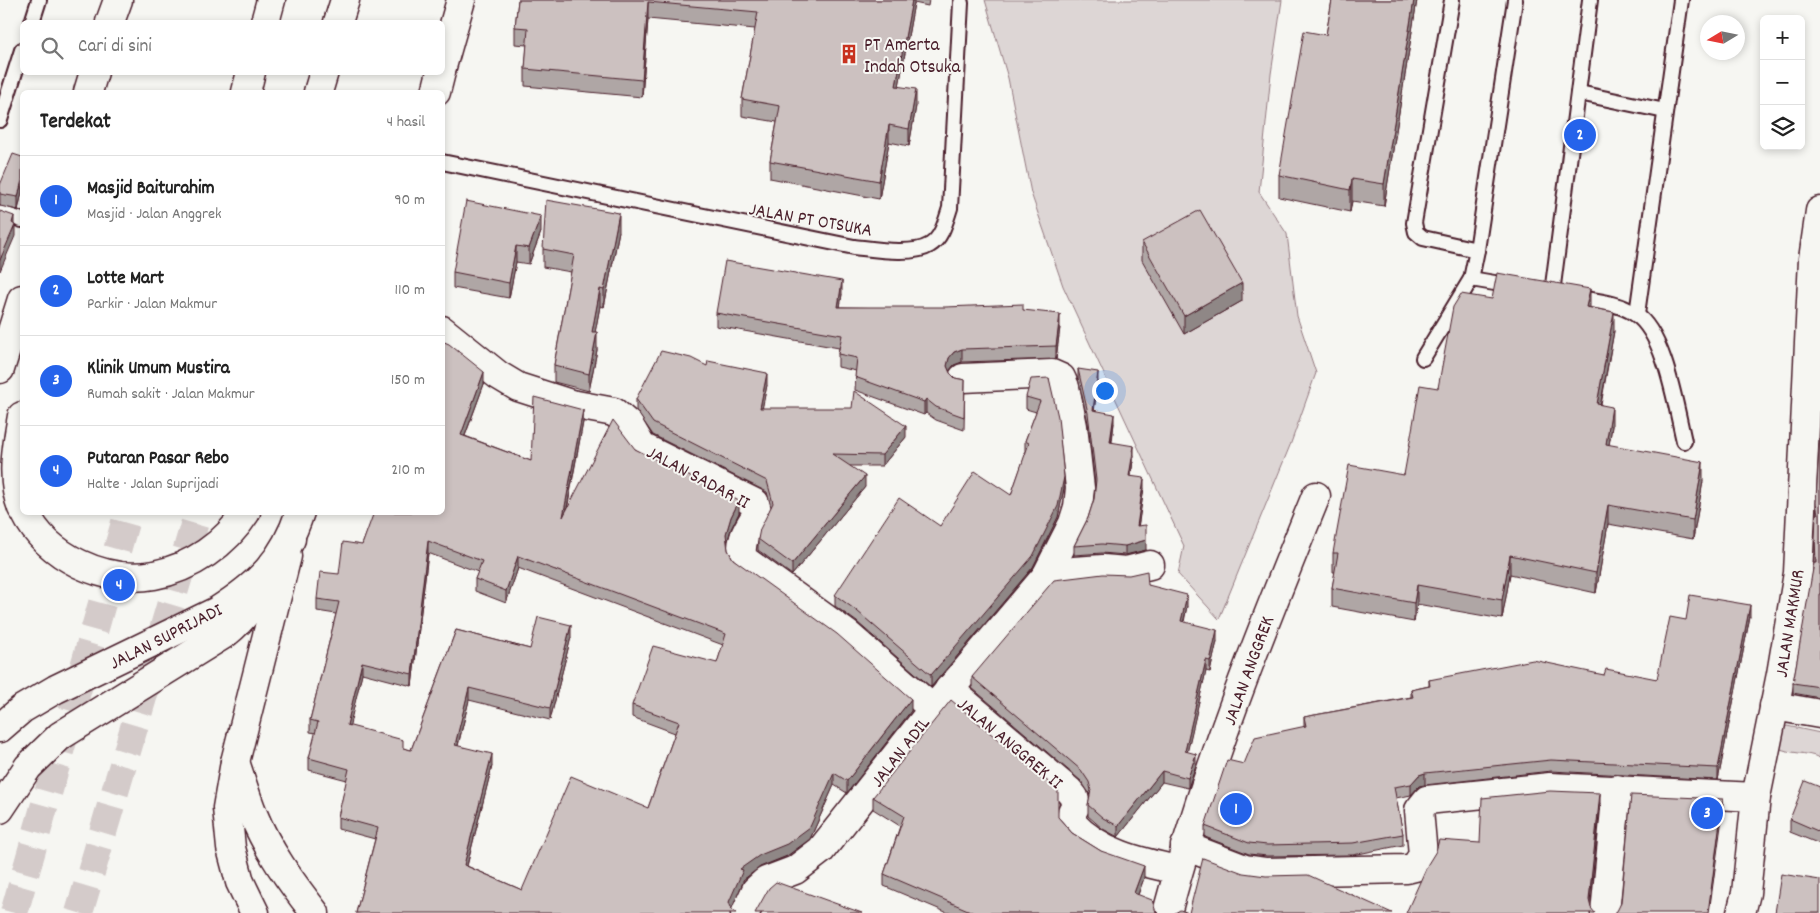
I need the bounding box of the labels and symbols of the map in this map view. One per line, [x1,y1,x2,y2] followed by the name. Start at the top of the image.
[1700,15,1745,60] north arrow
[864,33,961,82] place label: PT Amerta Indah Otsuka
[838,43,860,65] building icon: PT Amerta Indah Otsuka
[1564,116,1596,154] pin: 2
[747,197,874,246] street label: JALAN PT OTSUKA
[1092,378,1118,404] your location
[641,441,754,518] street label: JALAN SADAR II
[103,566,135,604] pin: 4
[1770,568,1813,679] street label: JALAN MAKMUR
[105,598,228,678] street label: JALAN SUPRIJADI
[1218,612,1283,730] street label: JALAN ANGGREK
[950,692,1068,797] street label: JALAN ANGGREK II
[866,712,938,794] street label: JALAN ADIL
[1220,790,1252,828] pin: 1
[1691,794,1723,832] pin: 3

